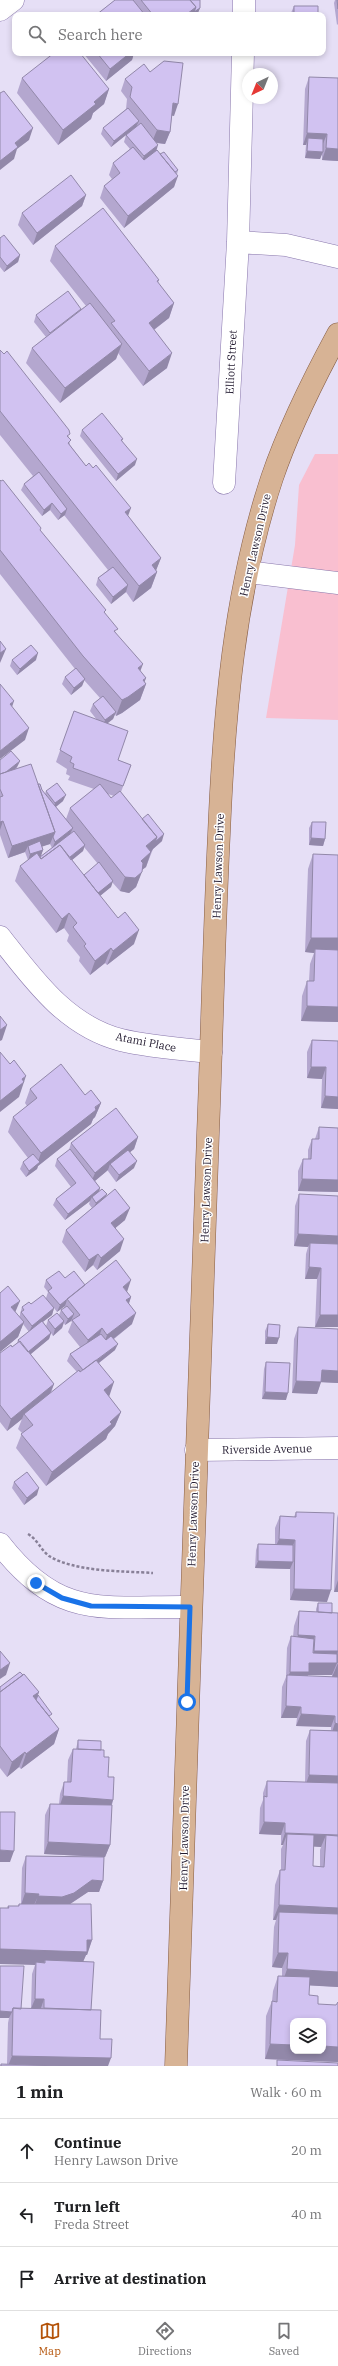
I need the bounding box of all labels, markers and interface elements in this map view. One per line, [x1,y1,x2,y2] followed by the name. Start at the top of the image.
[12,12,326,56] search box
[26,23,48,45] icon: search
[58,25,143,44] text: Search here
[242,68,278,104] north arrow
[222,329,240,395] street label: Elliott Street
[236,492,274,598] street label: Henry Lawson Drive
[209,813,227,919] street label: Henry Lawson Drive
[115,1029,178,1055] street label: Atami Place
[197,1137,215,1243] street label: Henry Lawson Drive
[222,1441,312,1457] street label: Riverside Avenue
[184,1461,202,1567] street label: Henry Lawson Drive
[27,1574,45,1592] route end
[178,1693,196,1711] route start
[176,1785,192,1891] street label: Henry Lawson Drive
[290,2018,326,2054] map controls
[290,2018,326,2054] button: layers
[16,2081,64,2103] text: 1 min
[250,2084,322,2101] text: Walk · 60 m
[54,2133,121,2152] text: Continue
[16,2140,38,2162] icon: ahead
[291,2142,322,2159] text: 20 m
[54,2152,178,2169] text: Henry Lawson Drive
[54,2197,120,2216] text: Turn left
[16,2204,38,2226] icon: left
[291,2206,322,2223] text: 40 m
[54,2216,129,2233] text: Freda Street
[16,2268,38,2290] icon: arrive
[54,2269,206,2288] text: Arrive at destination
[39,2320,61,2358] tab: Map
[138,2320,192,2358] tab: Directions
[269,2320,299,2358] tab: Saved

